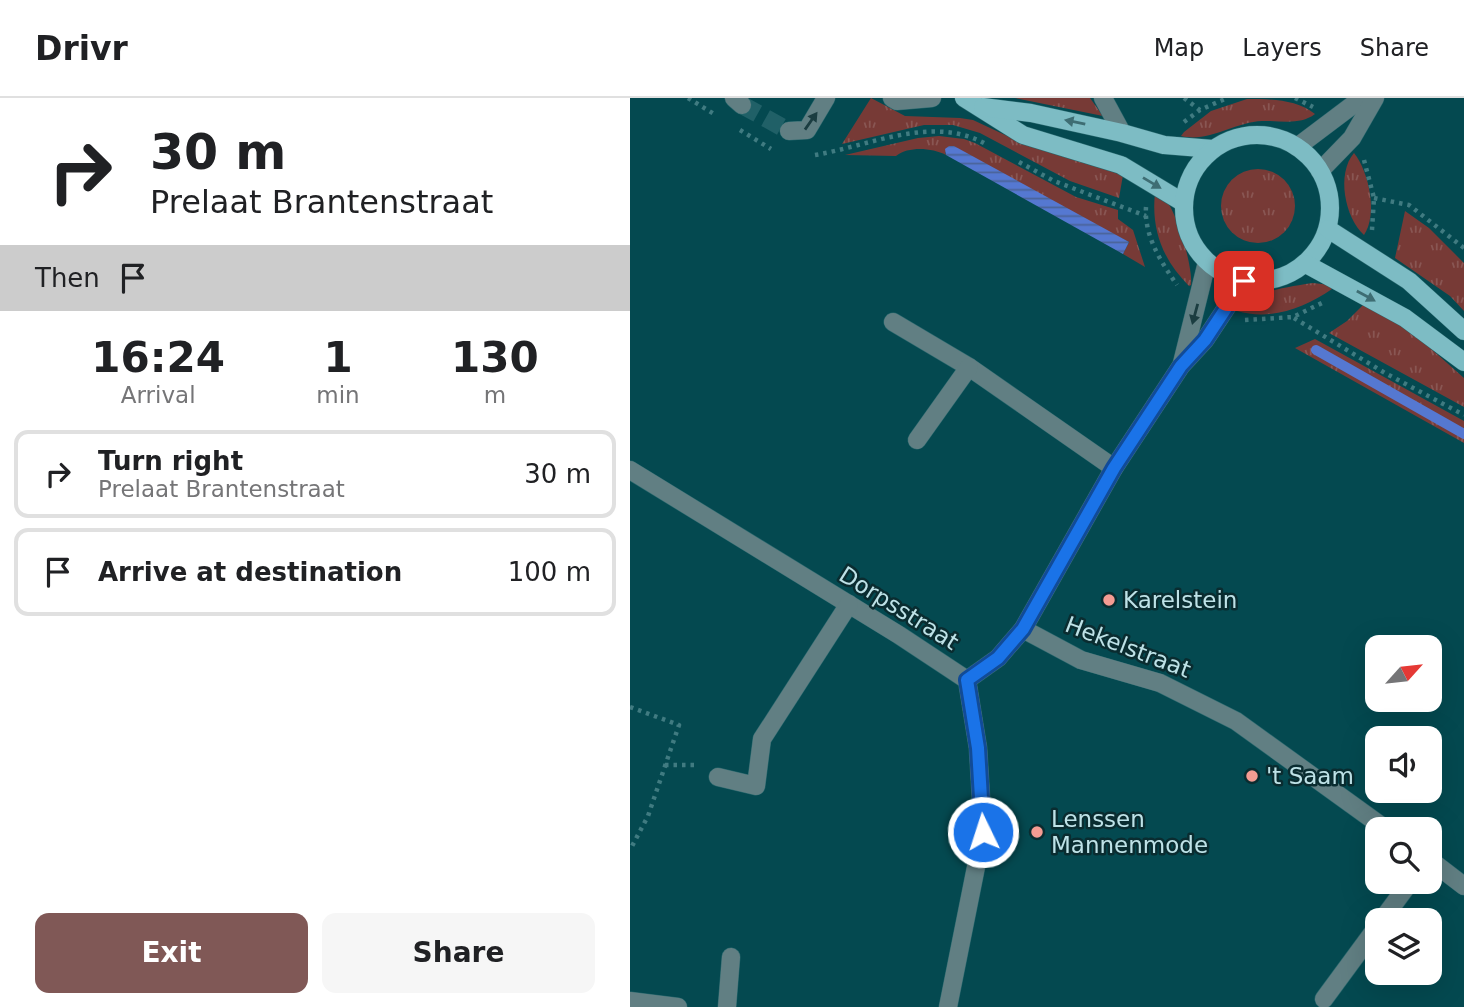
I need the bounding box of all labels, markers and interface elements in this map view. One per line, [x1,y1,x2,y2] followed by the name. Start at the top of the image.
[35,29,128,68] text: Drivr
[1154,34,1204,62] text: Map
[1242,34,1322,62] text: Layers
[1360,34,1429,62] text: Share
[804,112,818,131] one-way arrow
[1064,117,1086,128] one-way arrow
[150,124,286,181] text: 30 m
[35,126,126,217] icon: right
[1143,177,1162,189] one-way arrow
[150,183,493,221] text: Prelaat Brantenstraat
[1214,251,1274,311] pin
[114,259,152,297] icon: arrive
[1225,262,1263,300] icon: arrive
[35,263,100,293] text: Then
[1356,290,1376,302] one-way arrow
[1189,303,1200,325] one-way arrow
[91,333,225,382] text: 16:24
[323,333,353,382] text: 1
[451,333,539,382] text: 130
[121,382,196,408] text: Arrival
[316,382,360,408] text: min
[484,382,506,408] text: m
[98,446,243,476] text: Turn right
[39,455,77,493] icon: right
[524,459,591,489] text: 30 m
[98,476,345,502] text: Prelaat Brantenstraat
[39,553,77,591] icon: arrive
[98,557,402,587] text: Arrive at destination
[508,557,591,587] text: 100 m
[835,561,963,655] street label: Dorpsstraat
[1123,587,1237,613] place label: Karelstein
[1101,592,1117,608] marker: Karelstein
[1062,611,1194,683] street label: Hekelstraat
[1365,635,1442,712] north arrow
[1365,635,1442,985] map controls
[1365,726,1442,803] button: sound
[1266,763,1354,789] place label: 't Saam
[1244,768,1260,784] marker: 't Saam
[946,795,1020,869] position arrow
[1051,806,1208,858] place label: Lenssen Mannenmode
[1365,817,1442,894] button: search
[1029,824,1045,840] marker: Lenssen Mannenmode
[1365,908,1442,985] button: layers
[35,913,308,993] button: Exit
[322,913,595,993] button: Share

